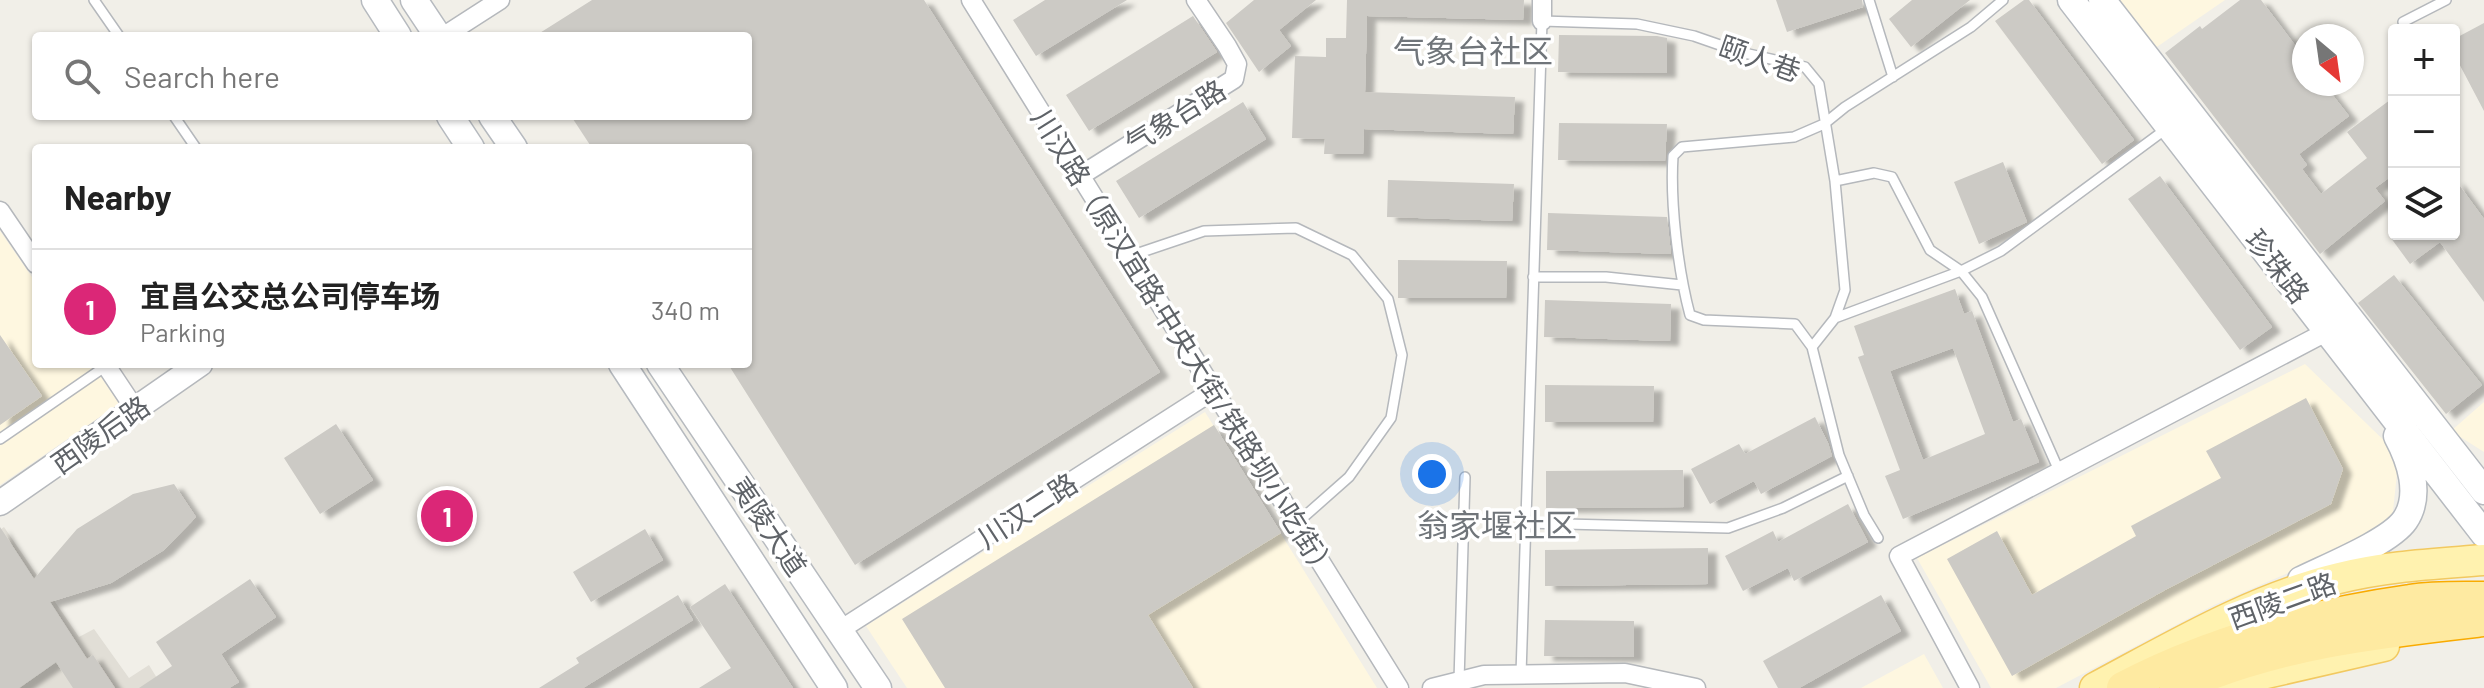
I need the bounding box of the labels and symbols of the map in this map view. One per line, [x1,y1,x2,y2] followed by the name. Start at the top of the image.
[2292,24,2364,96] north arrow
[1715,28,1805,88] street label: 颐人巷
[1393,31,1553,69] district label: 气象台社区
[1118,72,1232,160] street label: 气象台路
[1025,102,1345,586] street label: 川汉路（原汉宜路·中央大街/铁路坝小吃街）
[2239,222,2317,310] street label: 珍珠路
[44,388,156,480] street label: 西陵后路
[1412,454,1452,494] your location
[971,465,1083,555] street label: 川汉二路
[724,470,814,582] street label: 夷陵大道
[421,486,473,546] pin: 1
[1417,505,1577,543] district label: 翁家堰社区
[2224,565,2340,635] street label: 西陵二路

